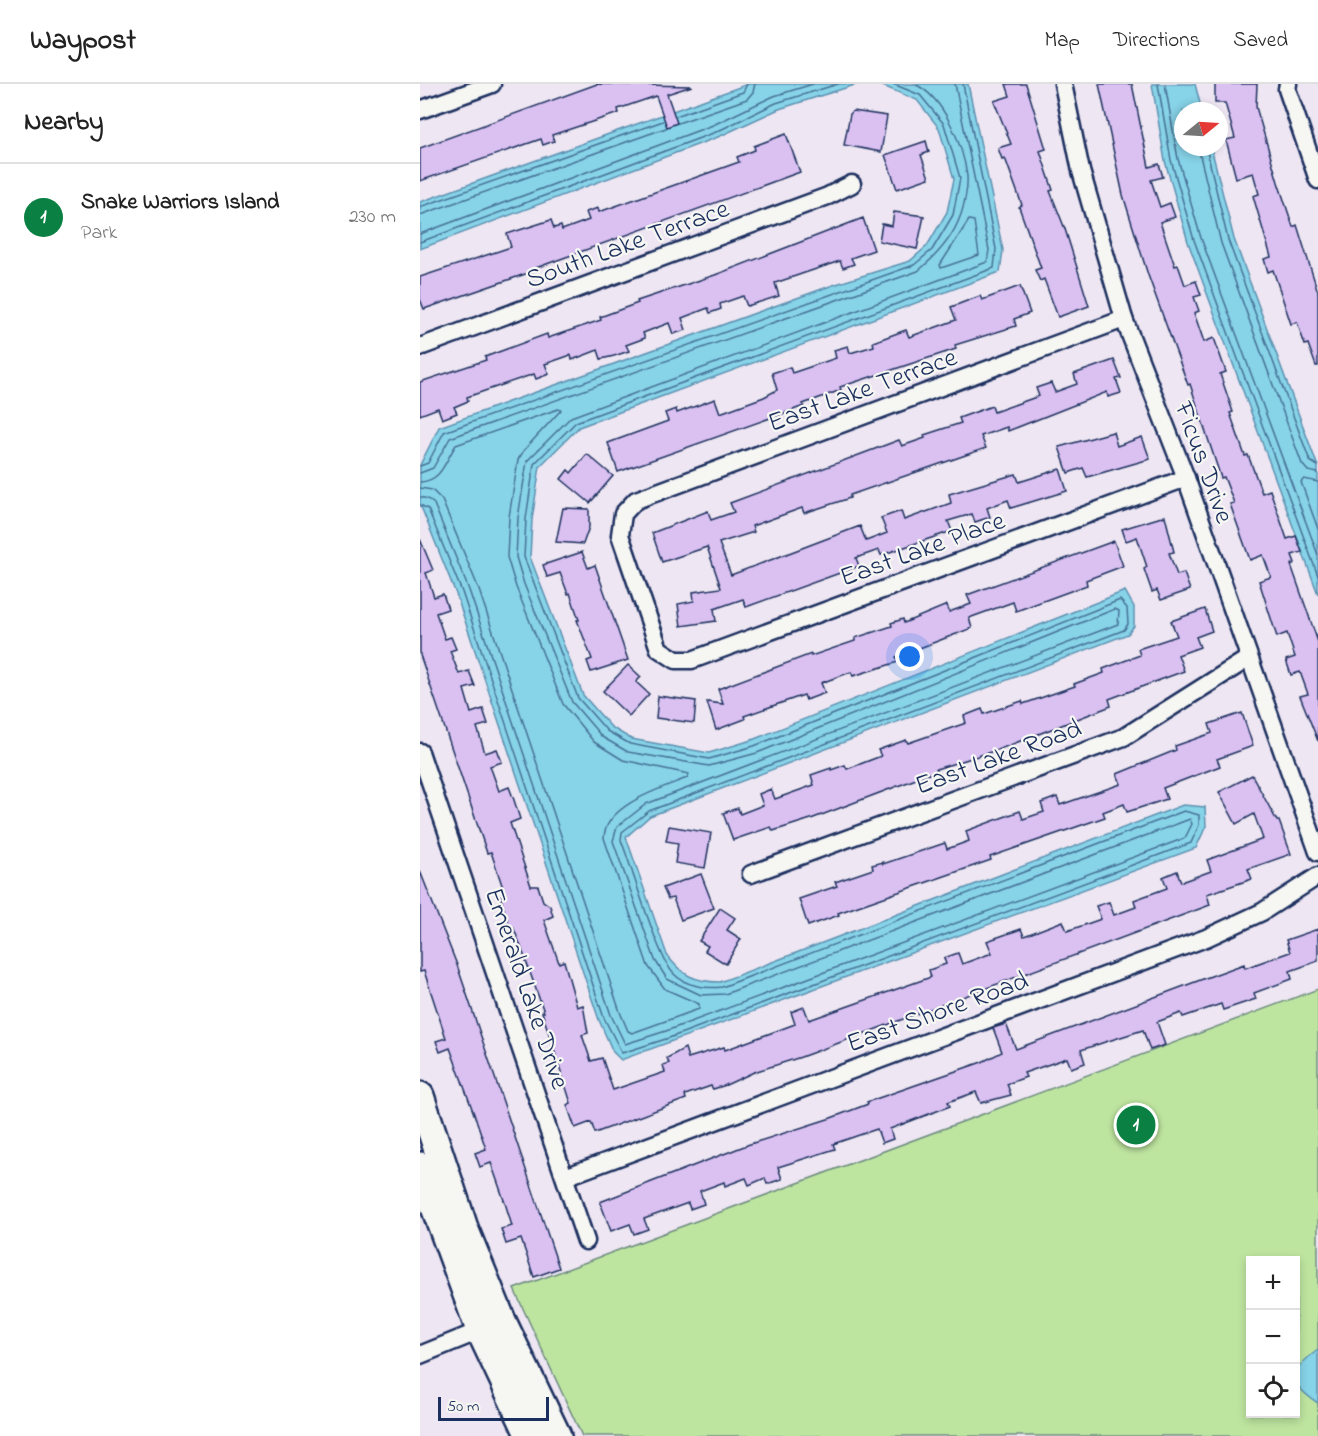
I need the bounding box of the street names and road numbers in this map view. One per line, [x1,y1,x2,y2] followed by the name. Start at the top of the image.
[521,190,736,300] street label: South Lake Terrace
[763,339,964,444] street label: East Lake Terrace
[1162,396,1243,530] street label: Ficus Drive
[835,502,1012,598] street label: East Lake Place
[910,710,1088,807] street label: East Lake Road
[473,883,579,1095] street label: Emerald Lake Drive
[842,962,1034,1064] street label: East Shore Road

